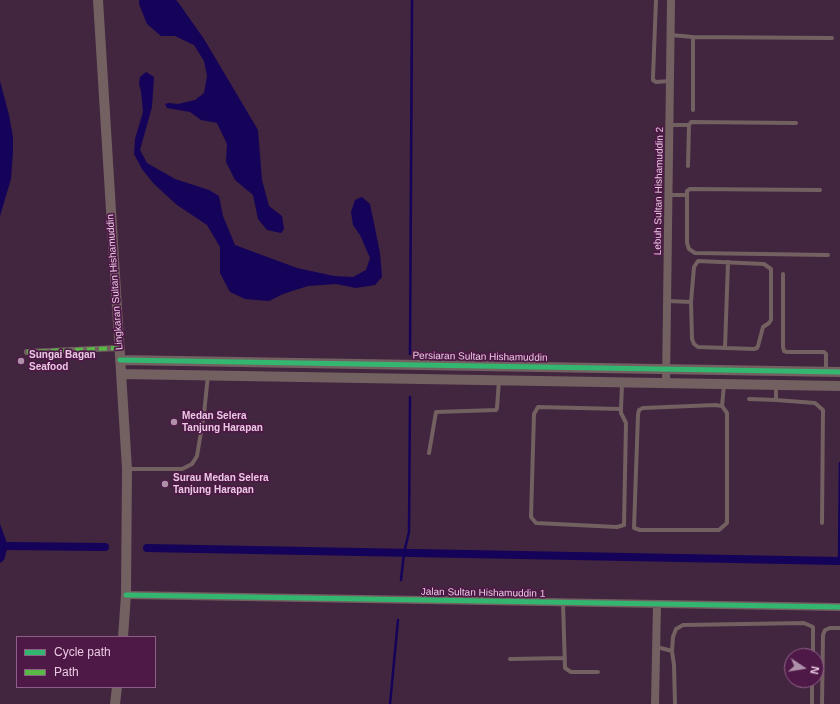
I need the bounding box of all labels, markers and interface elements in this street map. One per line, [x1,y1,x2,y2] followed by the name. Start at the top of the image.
[652,127,666,255] street label: Lebuh Sultan Hishamuddin 2
[104,214,126,350] street label: Lingkaran Sultan Hishamuddin
[29,349,96,372] place label: Sungai Bagan Seafood
[412,350,548,364] street label: Persiaran Sultan Hishamuddin
[16,356,26,366] marker: Sungai Bagan Seafood
[182,410,263,434] place label: Medan Selera Tanjung Harapan
[169,417,179,427] marker: Medan Selera Tanjung Harapan
[173,472,269,496] place label: Surau Medan Selera Tanjung Harapan
[160,479,170,489] marker: Surau Medan Selera Tanjung Harapan
[421,586,545,600] street label: Jalan Sultan Hishamuddin 1
[16,636,156,688] legend
[54,645,111,659] text: Cycle path
[784,648,824,688] north arrow
[54,665,79,679] text: Path
[808,665,821,675] text: N

